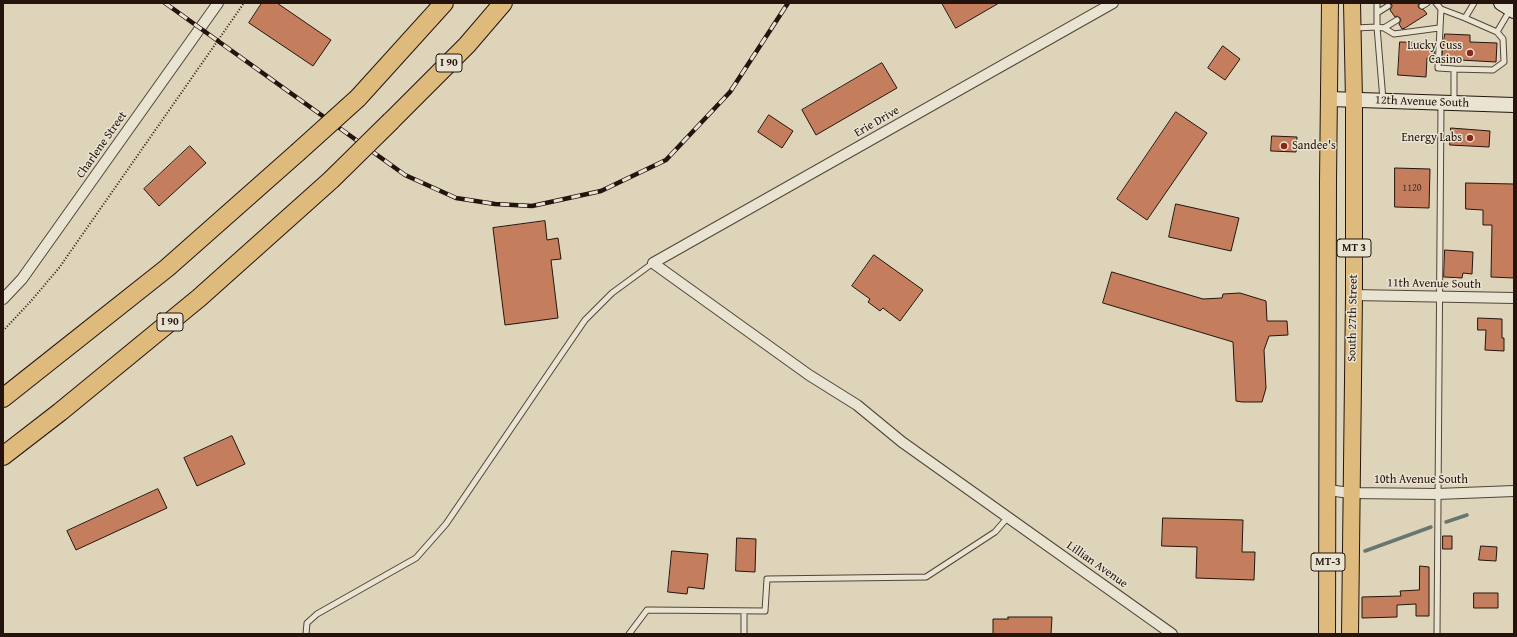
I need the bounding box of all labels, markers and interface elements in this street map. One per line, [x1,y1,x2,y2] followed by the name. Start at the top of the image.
[1407,39,1462,67] place label: Lucky Cuss Casino
[1465,48,1475,58] marker: Lucky Cuss Casino
[436,54,462,72] road number: I 90
[1375,93,1469,111] street label: 12th Avenue South
[852,103,902,141] street label: Erie Drive
[74,109,130,181] street label: Charlene Street
[1402,131,1462,145] place label: Energy Labs
[1465,133,1475,143] marker: Energy Labs
[1292,139,1336,153] place label: Sandee's
[1279,141,1289,151] marker: Sandee's
[1402,182,1422,194] house number: 1120
[1337,239,1371,257] road number: MT 3
[1345,274,1361,362] street label: South 27th Street
[1387,276,1481,292] street label: 11th Avenue South
[157,313,183,331] road number: I 90
[1374,473,1468,487] street label: 10th Avenue South
[1064,539,1130,591] street label: Lillian Avenue
[1311,553,1345,571] road number: MT-3

